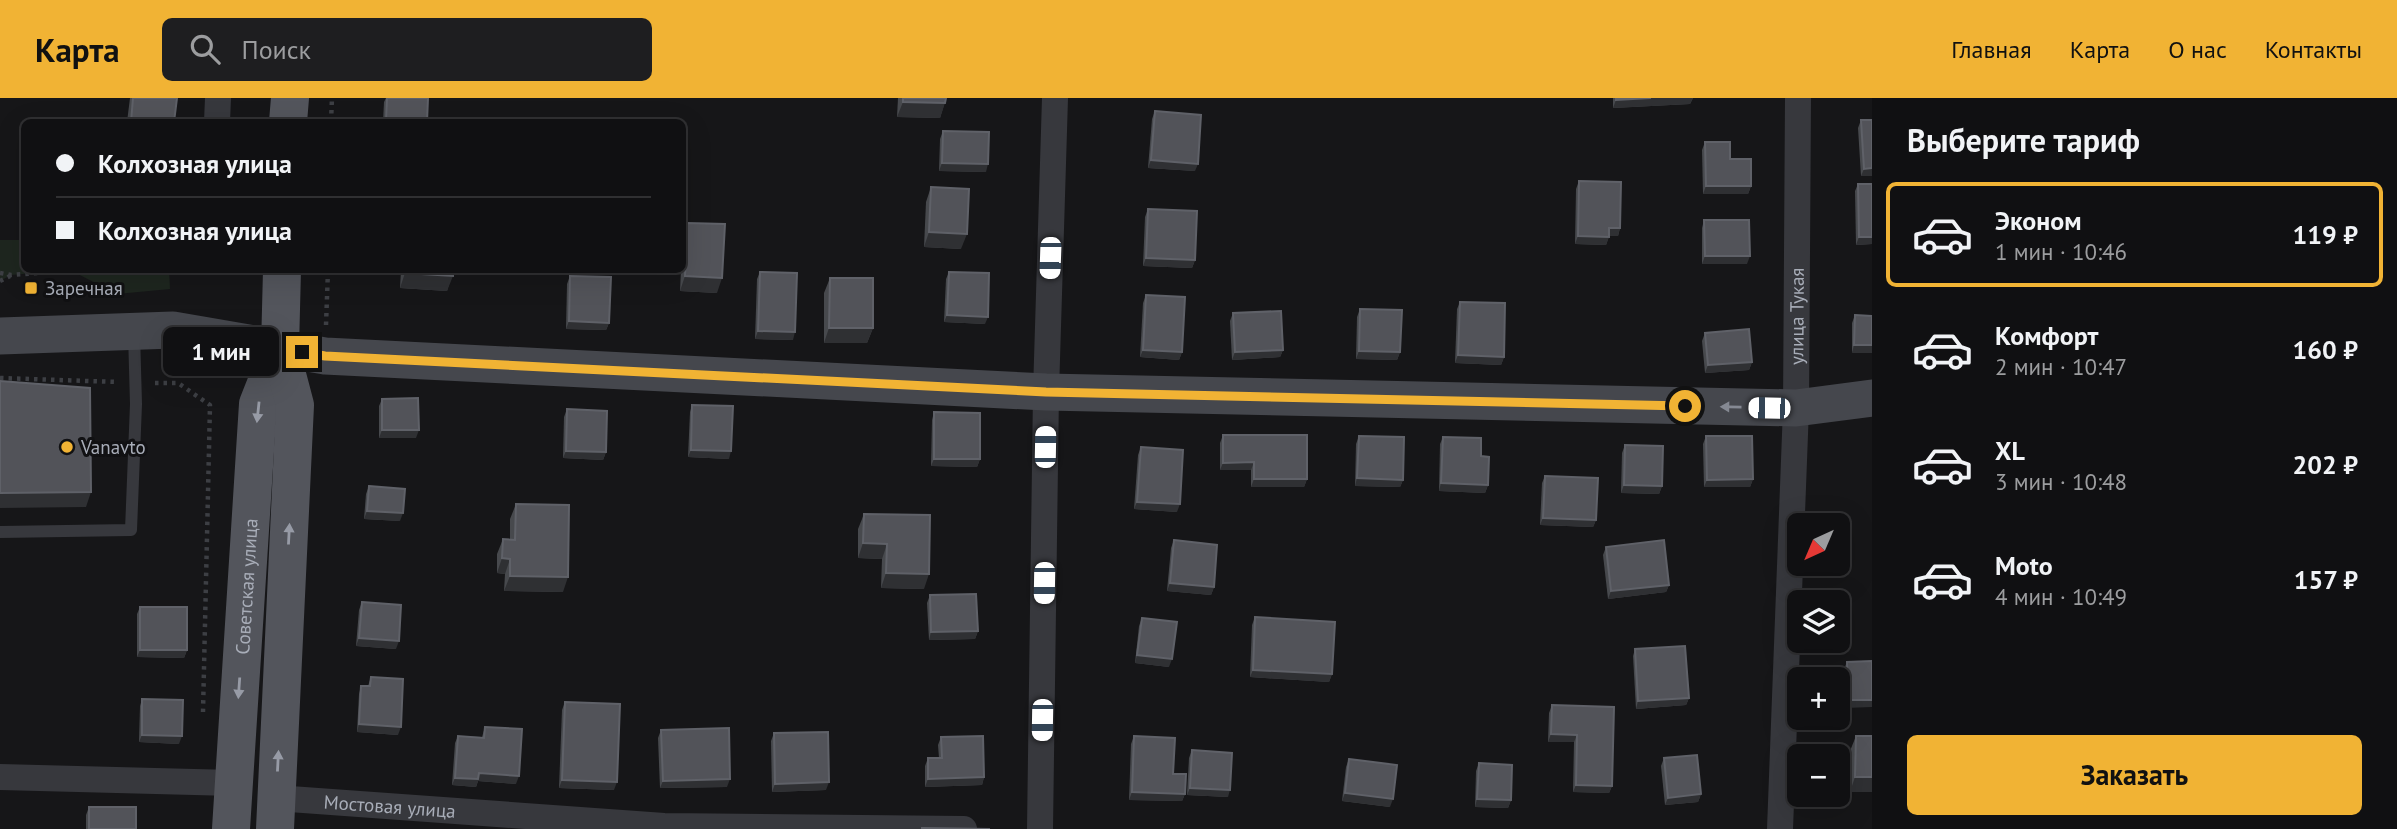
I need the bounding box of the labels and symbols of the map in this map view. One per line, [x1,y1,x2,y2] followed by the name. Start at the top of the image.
[1039,237,1062,279] car
[1784,268,1809,365] street label: улица Тукая
[45,276,123,300] place label: Заречная
[23,280,39,296] marker: Заречная
[162,328,278,376] callout: 1 мин
[286,336,318,368] route end
[1669,390,1701,422] route start
[1748,397,1791,419] car
[252,401,263,423] one-way arrow
[1720,401,1742,413] one-way arrow
[1035,426,1056,468] car
[80,435,146,459] place label: Vanavto
[59,439,75,455] marker: Vanavto
[1787,513,1850,576] north arrow
[230,518,263,655] street label: Советская улица
[284,522,295,544] one-way arrow
[1034,562,1055,604] car
[234,677,245,699] one-way arrow
[1032,699,1053,741] car
[272,750,283,772] one-way arrow
[323,789,457,823] street label: Мостовая улица

